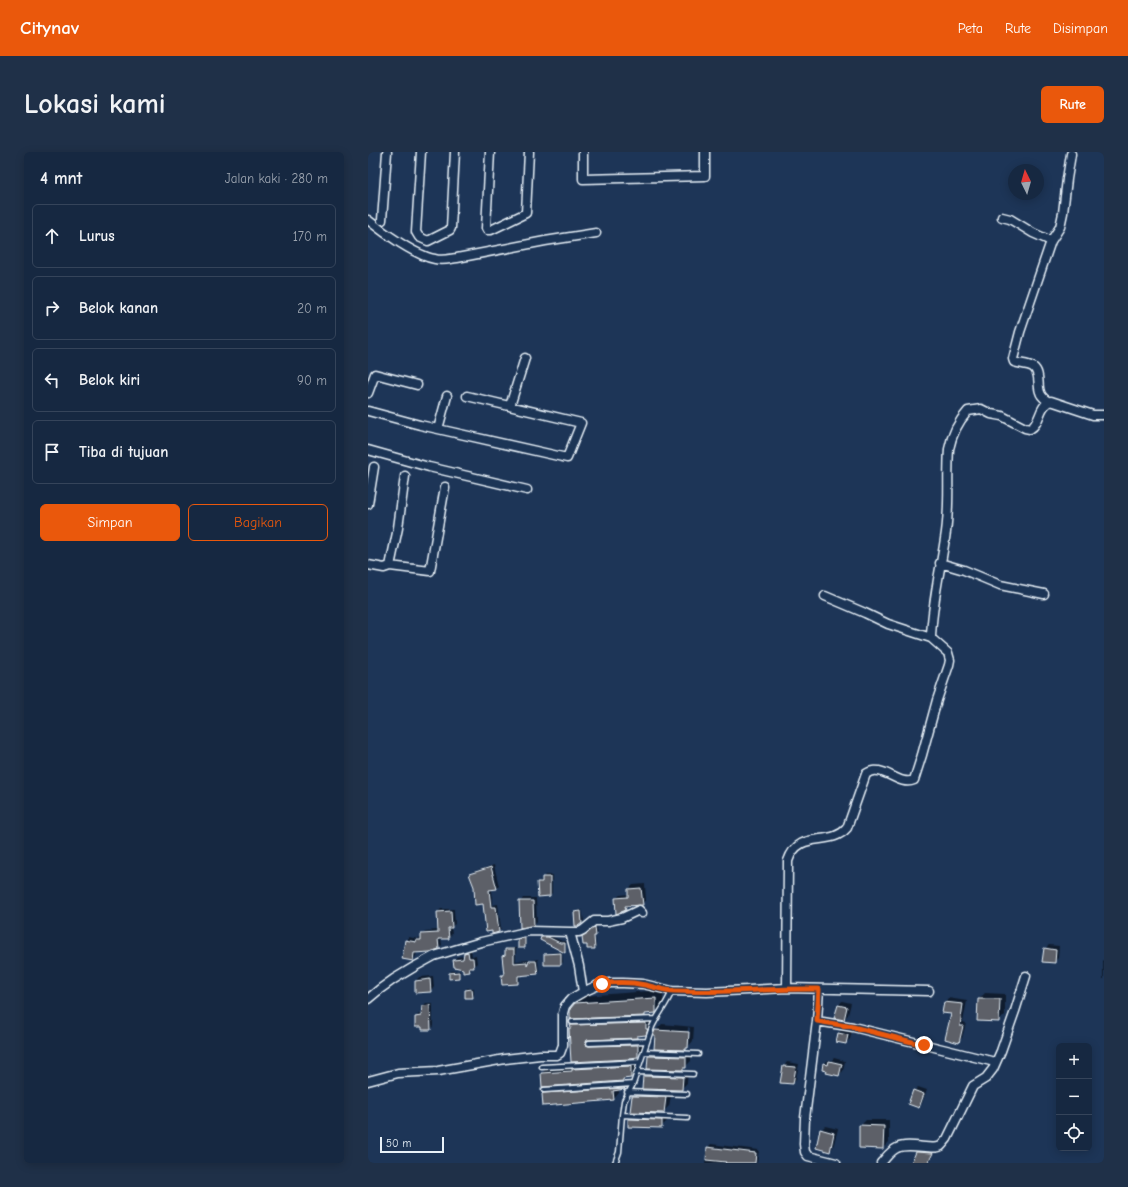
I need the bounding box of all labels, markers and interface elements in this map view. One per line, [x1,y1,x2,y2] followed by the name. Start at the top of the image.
[20,17,79,39] text: Citynav
[958,20,983,37] text: Peta
[1005,20,1031,37] text: Rute
[1053,20,1108,37] text: Disimpan
[1041,86,1104,123] button: Rute
[24,88,166,120] text: Lokasi kami
[1008,164,1044,200] north arrow
[40,169,82,188] text: 4 mnt
[225,171,328,186] text: Jalan kaki · 280 m
[41,225,63,247] icon: ahead
[79,227,115,245] text: Lurus
[293,229,327,244] text: 170 m
[41,297,63,319] icon: right
[79,299,158,317] text: Belok kanan
[297,301,327,316] text: 20 m
[41,369,63,391] icon: left
[79,371,140,389] text: Belok kiri
[297,373,327,388] text: 90 m
[41,441,63,463] icon: arrive
[79,443,168,461] text: Tiba di tujuan
[40,504,180,541] button: Simpan
[188,504,328,541] button: Bagikan
[593,975,611,993] route start
[915,1036,933,1054] route end
[1056,1043,1092,1151] map controls
[1056,1043,1092,1079] button: +
[1056,1079,1092,1115] button: −
[1056,1115,1092,1151] button: locate
[380,1135,444,1154] scale bar
[386,1137,411,1150] text: 50 m

